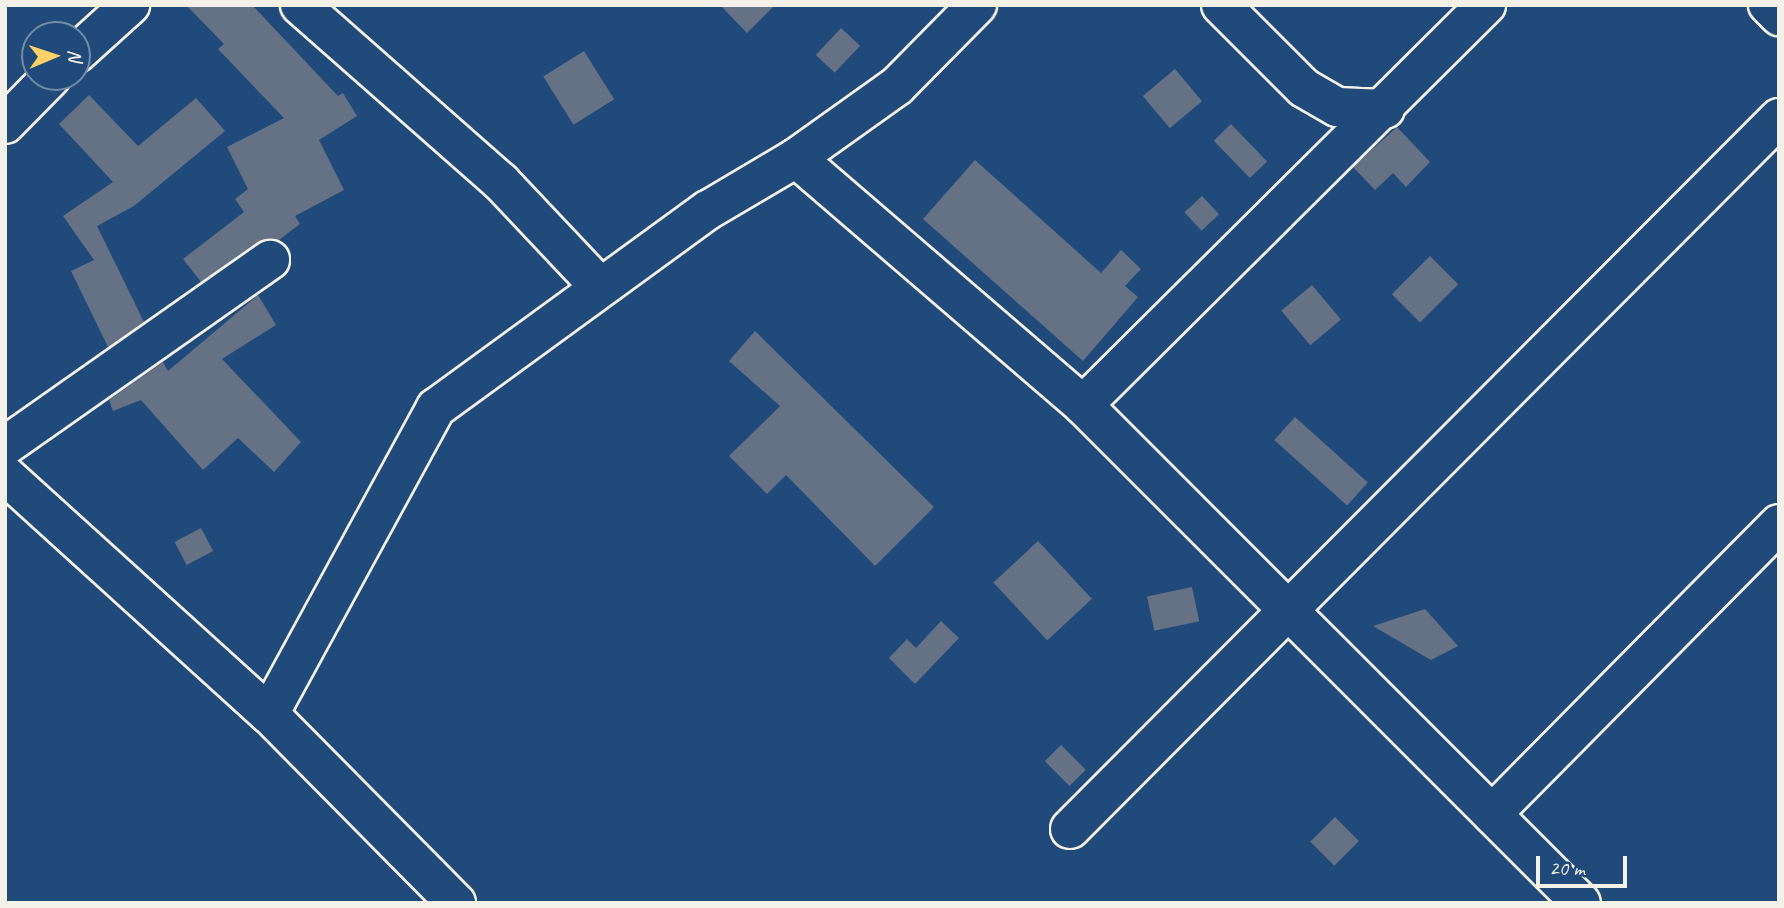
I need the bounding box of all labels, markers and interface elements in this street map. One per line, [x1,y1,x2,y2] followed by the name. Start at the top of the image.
[21,21,91,91] north arrow
[63,49,87,62] text: N
[1539,842,1630,886] scale bar
[1549,855,1585,881] text: 20 m

